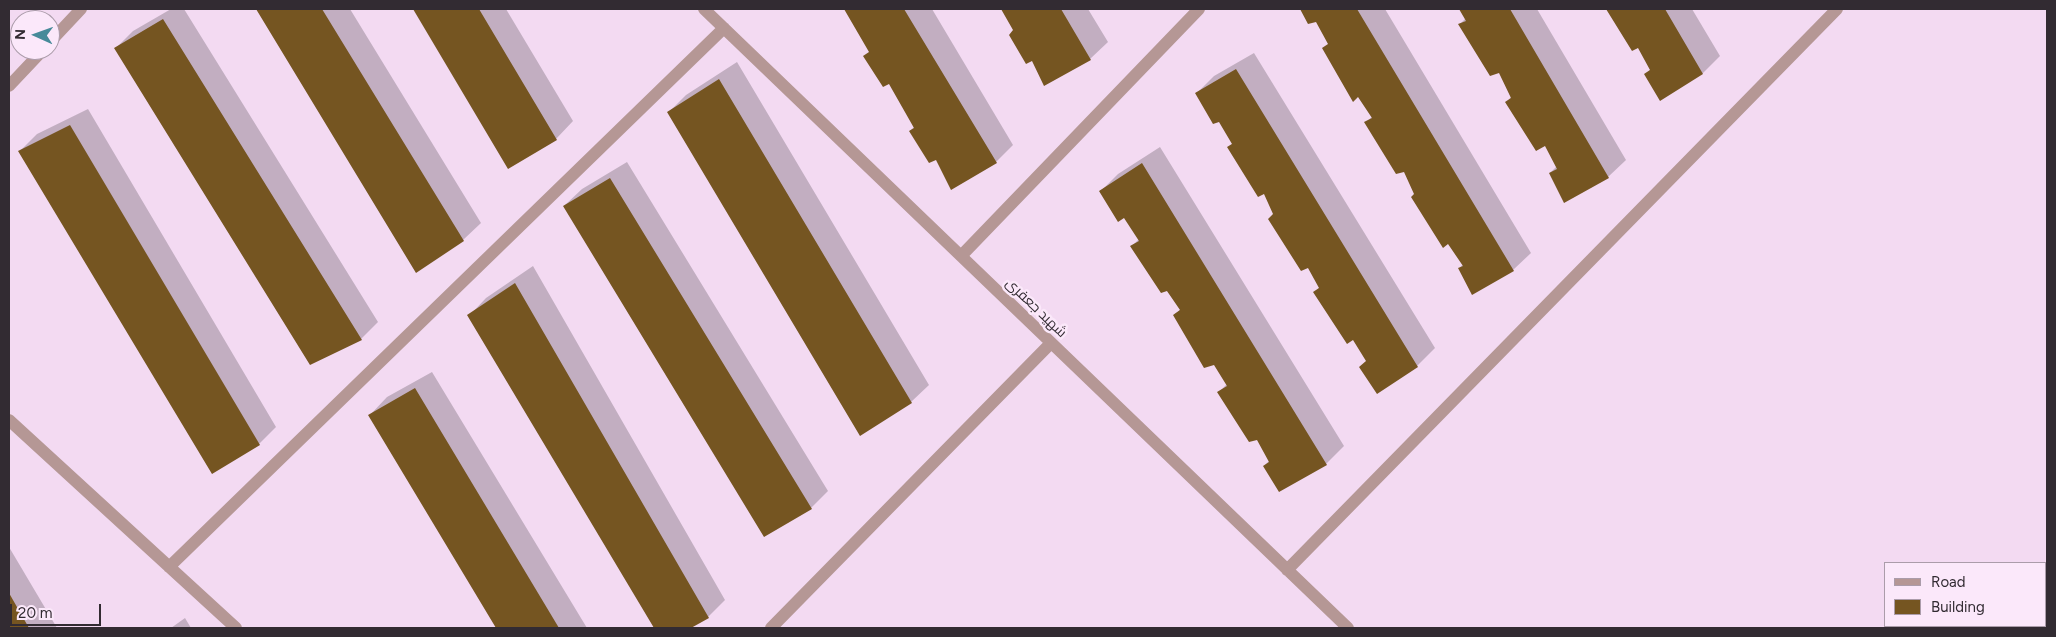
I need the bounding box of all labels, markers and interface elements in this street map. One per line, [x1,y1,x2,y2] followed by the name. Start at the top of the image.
[10,10,60,60] north arrow
[12,29,29,40] text: N
[1002,275,1070,341] street label: شهید جعفری
[1884,562,2046,627] legend
[1931,573,1966,591] text: Road
[12,594,104,626] scale bar
[1931,598,1985,616] text: Building
[18,604,52,622] text: 20 m

